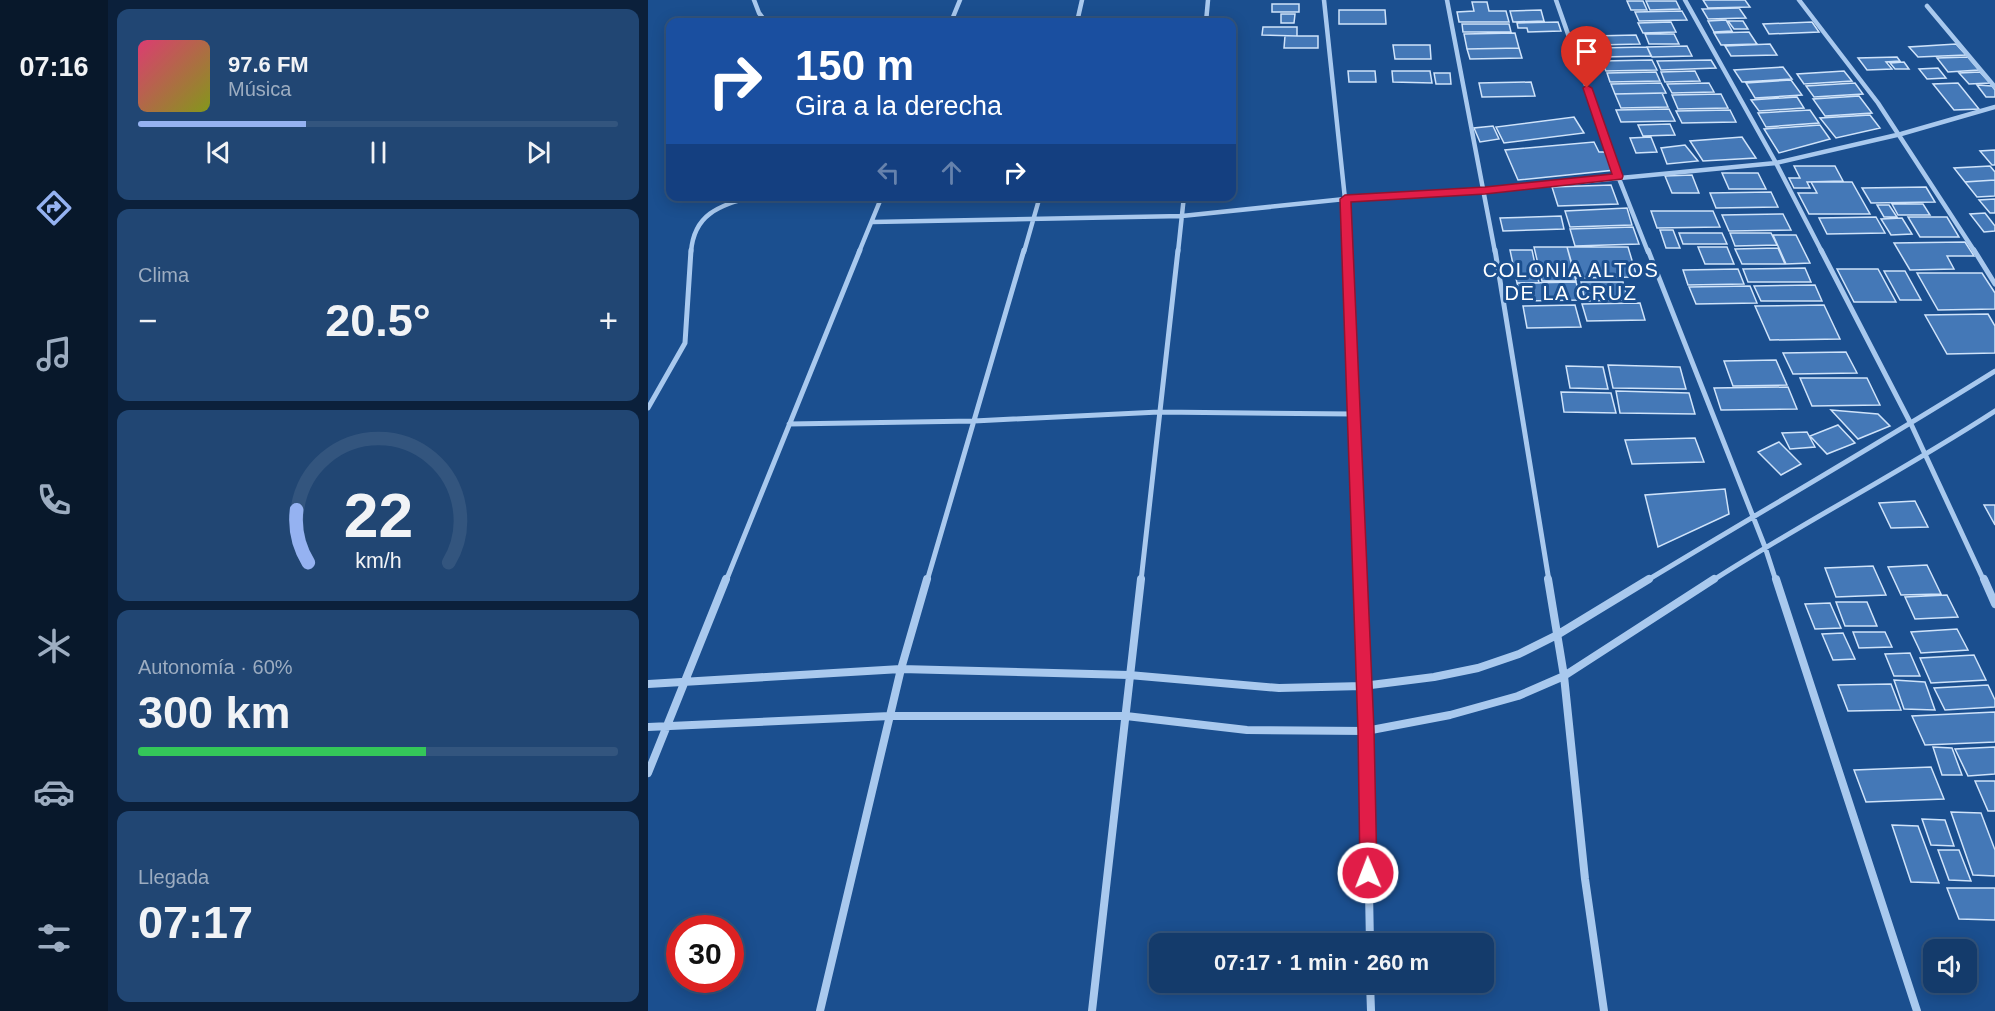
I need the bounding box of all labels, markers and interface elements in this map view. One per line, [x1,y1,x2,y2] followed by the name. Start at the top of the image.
[1561,26,1612,88] pin
[1570,35,1603,68] icon: arrive
[696,42,774,120] icon: right
[795,42,914,89] text: 150 m
[19,52,89,82] text: 07:16
[228,52,309,77] text: 97.6 FM
[228,78,291,100] text: Música
[795,91,1002,121] text: Gira a la derecha
[202,136,235,169] icon: previous
[362,136,395,169] icon: pause
[522,136,555,169] icon: next
[872,156,905,189] icon: left
[935,156,968,189] icon: ahead
[998,156,1031,189] icon: right
[33,187,75,229] icon: directions
[1483,259,1659,304] district label: COLONIA ALTOS DE LA CRUZ
[138,264,189,286] text: Clima
[325,295,431,346] text: 20.5°
[138,302,157,339] text: −
[599,302,618,339] text: +
[33,333,75,375] icon: music
[33,479,75,521] icon: phone
[343,481,413,550] text: 22
[355,549,401,573] text: km/h
[33,625,75,667] icon: climate
[138,656,293,678] text: Autonomía · 60%
[138,687,291,738] text: 300 km
[33,771,75,813] icon: car
[1336,841,1400,905] position arrow
[138,866,209,888] text: Llegada
[138,897,253,948] text: 07:17
[666,915,744,993] speed limit sign: 30
[33,917,75,959] icon: filters
[1923,939,1977,993] map controls
[1923,939,1977,993] button: sound
[1214,950,1429,975] text: 07:17 · 1 min · 260 m

